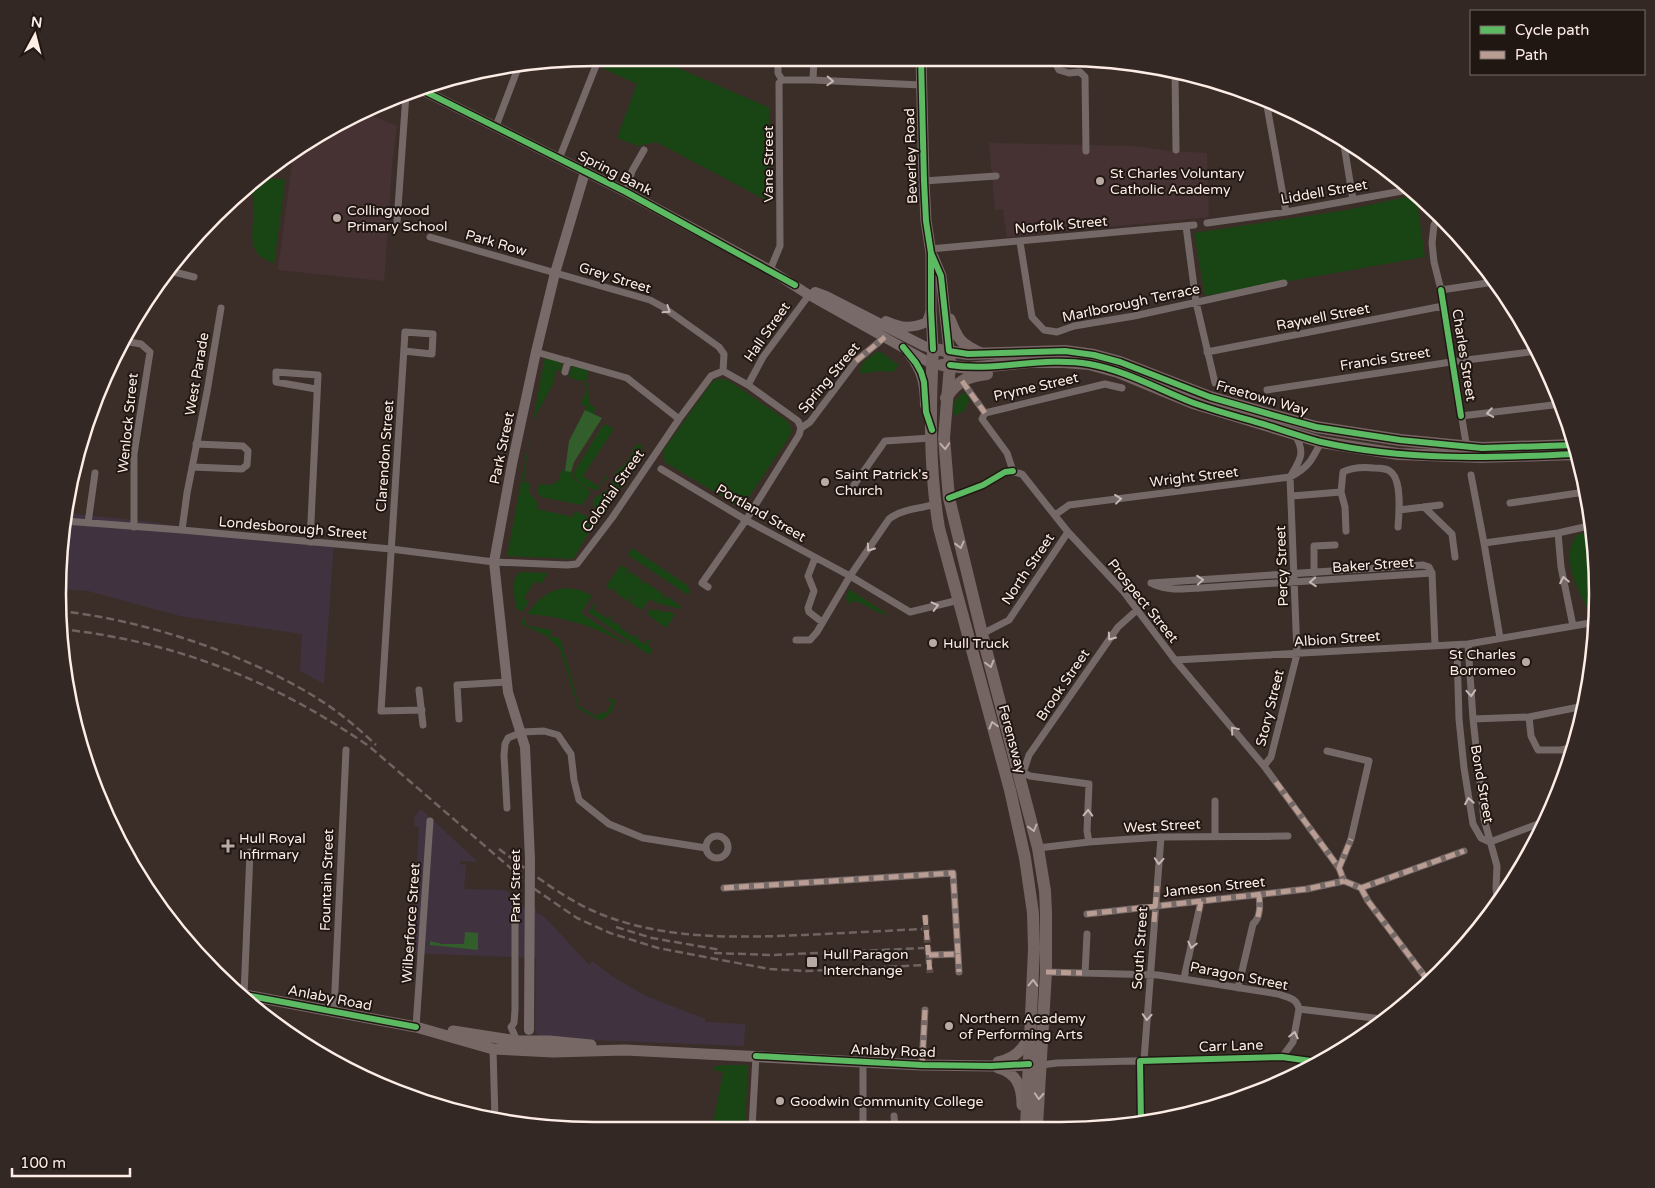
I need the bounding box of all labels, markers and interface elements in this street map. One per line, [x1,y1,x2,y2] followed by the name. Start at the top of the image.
[10,10,60,60] north arrow
[1470,10,1645,75] legend
[30,13,43,32] text: N
[1515,21,1589,39] text: Cycle path
[1515,46,1548,64] text: Path
[827,75,835,86] one-way arrow
[901,108,921,204] street label: Beverley Road
[760,125,777,202] street label: Vane Street
[575,147,655,199] street label: Spring Bank
[1110,165,1245,198] place label: St Charles Voluntary Catholic Academy
[1094,175,1106,187] marker: St Charles Voluntary Catholic Academy
[1279,176,1369,208] street label: Liddell Street
[347,202,448,235] place label: Collingwood Primary School
[331,212,343,224] marker: Collingwood Primary School
[1014,212,1109,238] street label: Norfolk Street
[463,226,529,260] street label: Park Row
[577,259,654,297] street label: Grey Street
[1061,280,1201,326] street label: Marlborough Terrace
[740,298,794,365] street label: Hall Street
[1275,299,1372,334] street label: Raywell Street
[662,304,671,313] one-way arrow
[1448,308,1480,403] street label: Charles Street
[181,331,213,417] street label: West Parade
[794,339,864,417] street label: Spring Street
[1339,343,1432,375] street label: Francis Street
[992,369,1081,405] street label: Pryme Street
[114,371,142,474] street label: Wenlock Street
[1214,377,1310,419] street label: Freetown Way
[373,399,397,513] street label: Clarendon Street
[1485,407,1494,417] one-way arrow
[486,410,518,486] street label: Park Street
[939,443,950,451] one-way arrow
[578,446,648,536] street label: Colonial Street
[1149,463,1240,491] street label: Wright Street
[835,466,928,499] place label: Saint Patrick's Church
[819,476,831,488] marker: Saint Patrick's Church
[713,480,809,546] street label: Portland Street
[1114,494,1122,505] one-way arrow
[218,513,369,543] street label: Londesborough Street
[1272,525,1292,607] street label: Percy Street
[998,530,1058,608] street label: North Street
[955,541,965,549] one-way arrow
[867,542,876,551] one-way arrow
[1331,554,1415,576] street label: Baker Street
[1104,556,1182,647] street label: Prospect Street
[1196,574,1204,585] one-way arrow
[1559,575,1569,584] one-way arrow
[1309,576,1317,587] one-way arrow
[930,601,939,612] one-way arrow
[1293,627,1382,651] street label: Albion Street
[1108,631,1117,641] one-way arrow
[943,635,1010,652] place label: Hull Truck
[927,637,939,649] marker: Hull Truck
[1033,645,1094,724] street label: Brook Street
[1449,646,1516,679] place label: St Charles Borromeo
[1520,656,1532,668] marker: St Charles Borromeo
[984,660,995,668] one-way arrow
[1252,667,1288,748] street label: Story Street
[1466,689,1477,697] one-way arrow
[995,703,1029,776] street label: Ferensway
[988,721,999,729] one-way arrow
[1231,727,1240,736] one-way arrow
[1467,744,1497,825] street label: Bond Street
[1465,797,1475,806] one-way arrow
[1082,809,1093,817] one-way arrow
[1123,815,1202,837] street label: West Street
[1027,824,1038,833] one-way arrow
[317,828,337,931] street label: Fountain Street
[239,830,306,863] place label: Hull Royal Infirmary
[221,839,235,853] marker: Hull Royal Infirmary
[507,849,524,923] street label: Park Street
[1153,858,1164,866] one-way arrow
[398,862,424,984] street label: Wilberforce Street
[1162,873,1267,901] street label: Jameson Street
[1129,905,1151,990] street label: South Street
[1187,940,1198,949] one-way arrow
[823,946,909,979] place label: Hull Paragon Interchange
[805,955,819,969] marker: Hull Paragon Interchange
[1188,958,1290,994] street label: Paragon Street
[1028,979,1039,987] one-way arrow
[286,982,374,1014] street label: Anlaby Road
[959,1010,1086,1043] place label: Northern Academy of Performing Arts
[1142,1014,1153,1022] one-way arrow
[943,1020,955,1032] marker: Northern Academy of Performing Arts
[1288,1030,1299,1039] one-way arrow
[1199,1036,1264,1056] street label: Carr Lane
[850,1041,936,1061] street label: Anlaby Road
[1033,1092,1044,1100] one-way arrow
[790,1093,984,1110] place label: Goodwin Community College
[774,1095,786,1107] marker: Goodwin Community College
[12,1146,130,1178] scale bar
[20,1154,66,1172] text: 100 m

